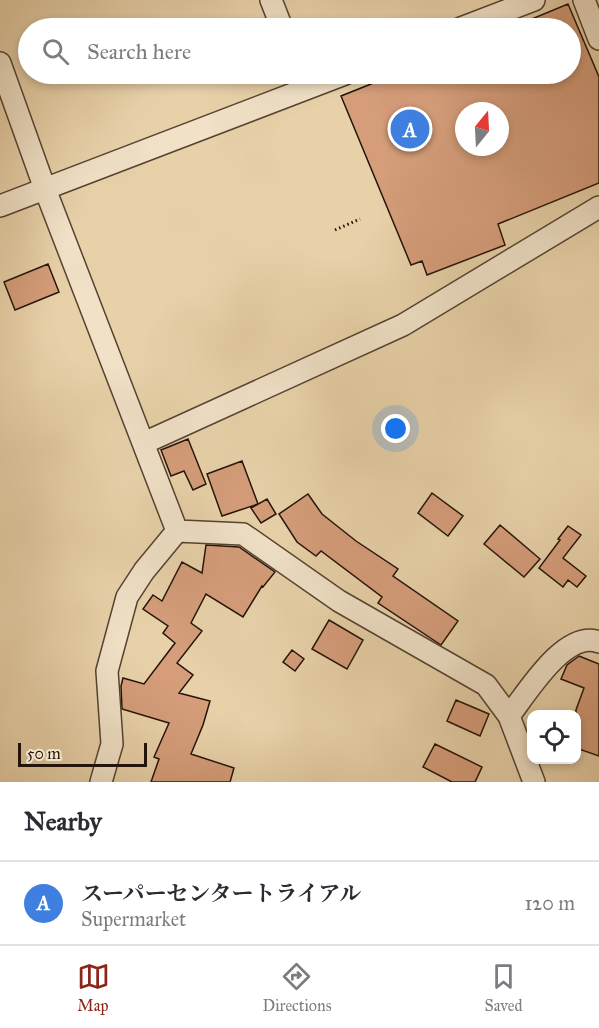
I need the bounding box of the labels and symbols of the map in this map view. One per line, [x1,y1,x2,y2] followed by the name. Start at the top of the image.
[455,102,509,156] north arrow
[390,106,430,152] pin: A
[381,414,410,443] your location
[18,740,147,768] scale bar

